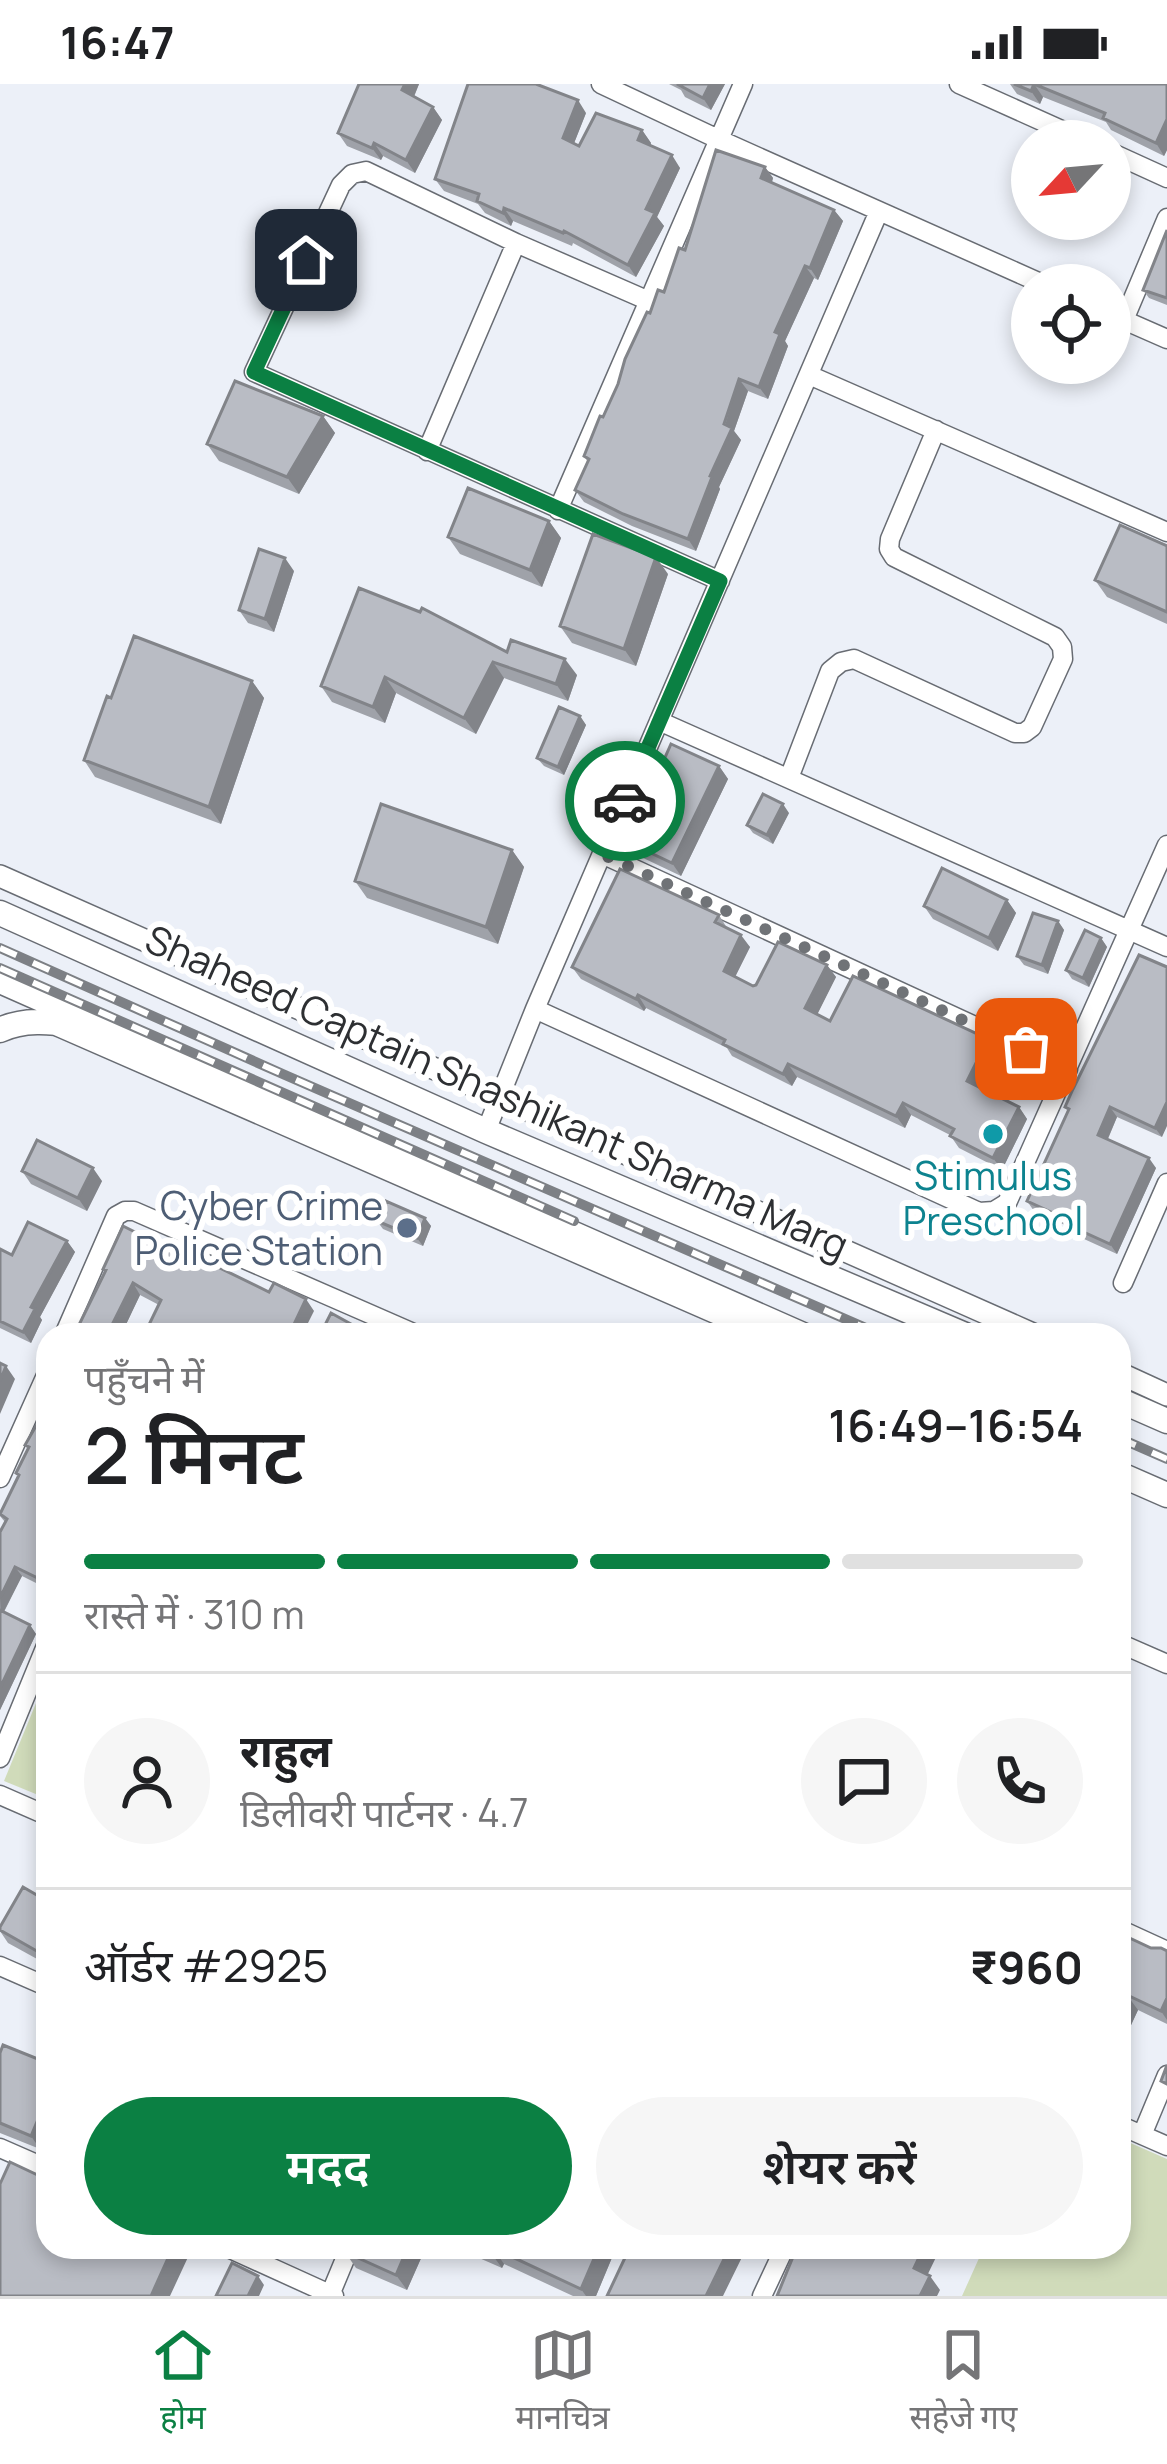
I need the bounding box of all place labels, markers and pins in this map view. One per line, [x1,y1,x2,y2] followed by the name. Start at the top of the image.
[255,209,357,311] pin
[975,998,1077,1100] pin
[980,1121,1006,1147] marker: Stimulus Preschool
[903,1148,1083,1247] place label: Stimulus Preschool
[134,1178,383,1277] place label: Cyber Crime Police Station
[394,1215,420,1241] marker: Cyber Crime Police Station

